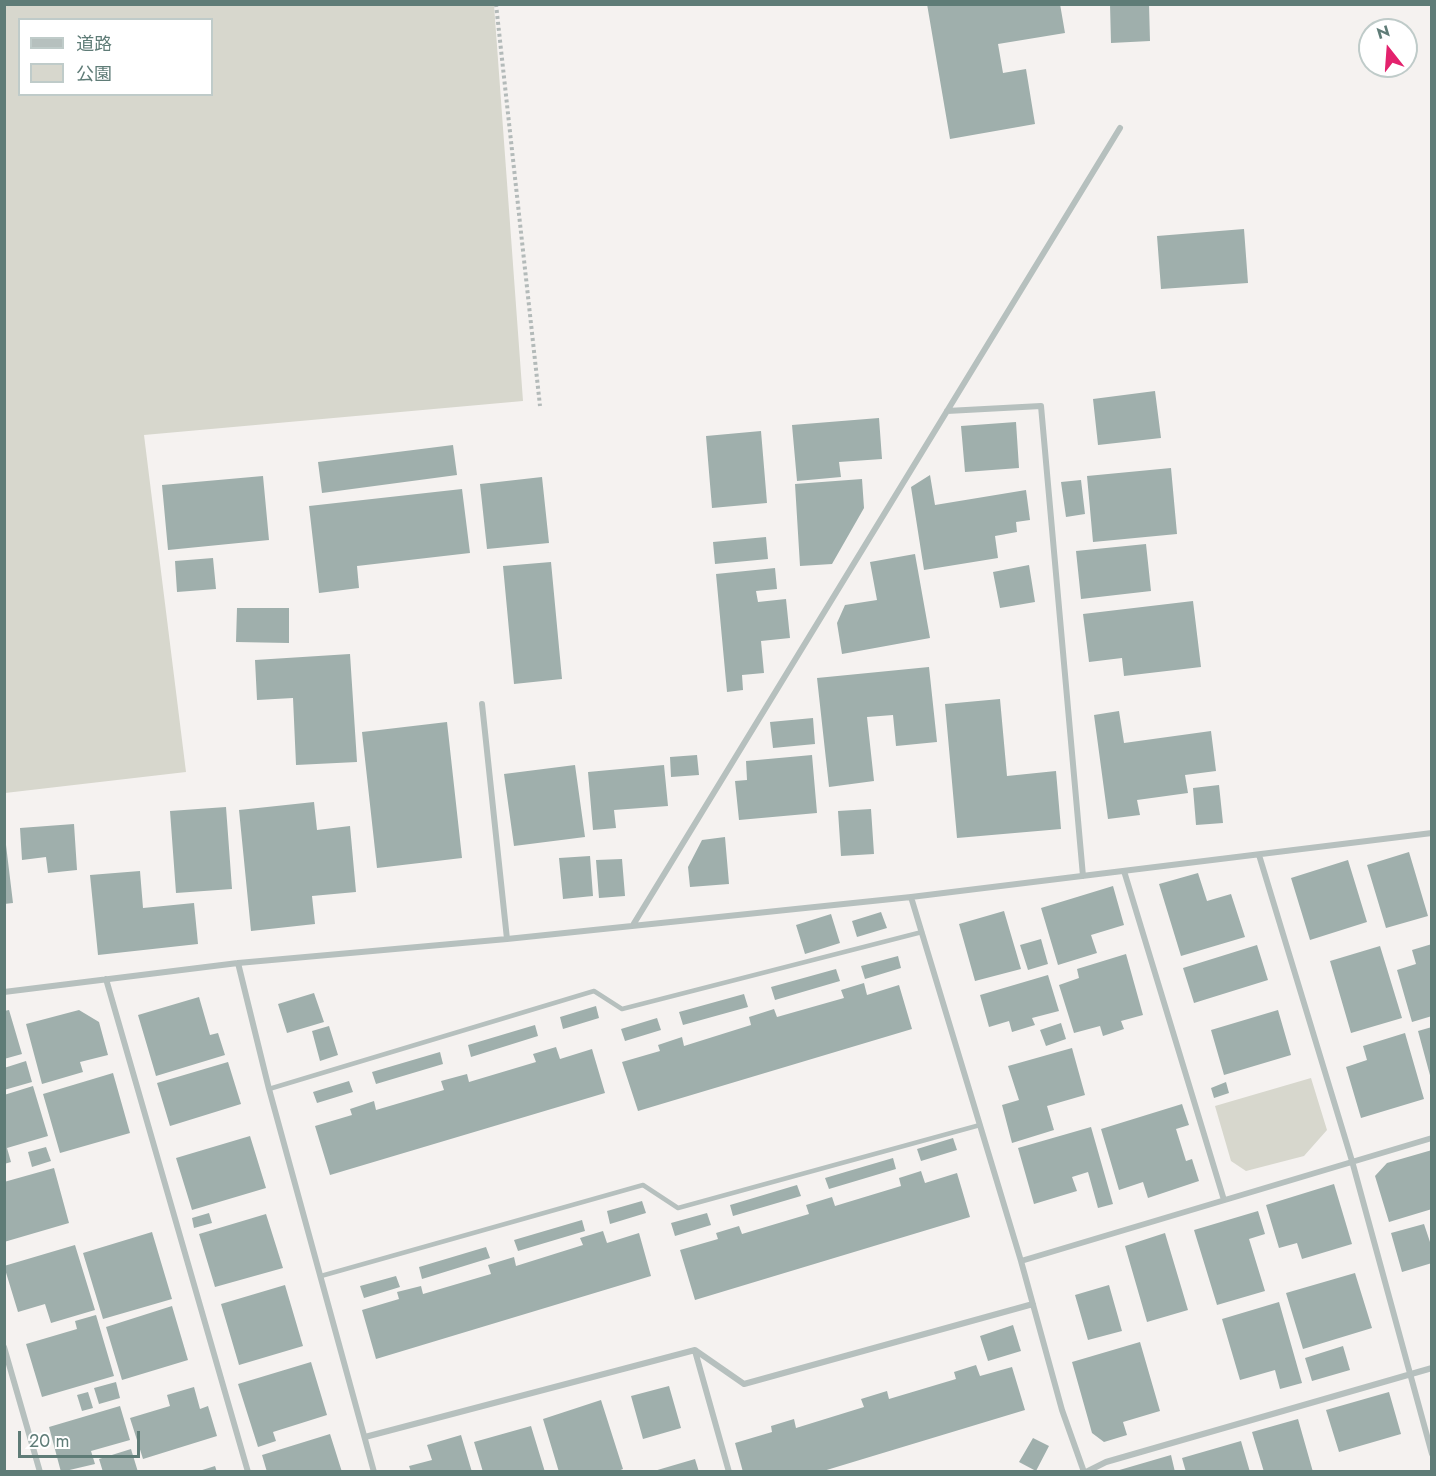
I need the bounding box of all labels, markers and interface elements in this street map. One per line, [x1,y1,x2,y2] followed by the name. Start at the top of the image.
[18,18,213,96] legend
[1358,18,1418,78] north arrow
[1374,19,1393,45] text: N
[76,31,112,57] text: 道路
[76,61,112,87] text: 公園
[21,1419,142,1457] scale bar
[29,1428,69,1454] text: 20 m

